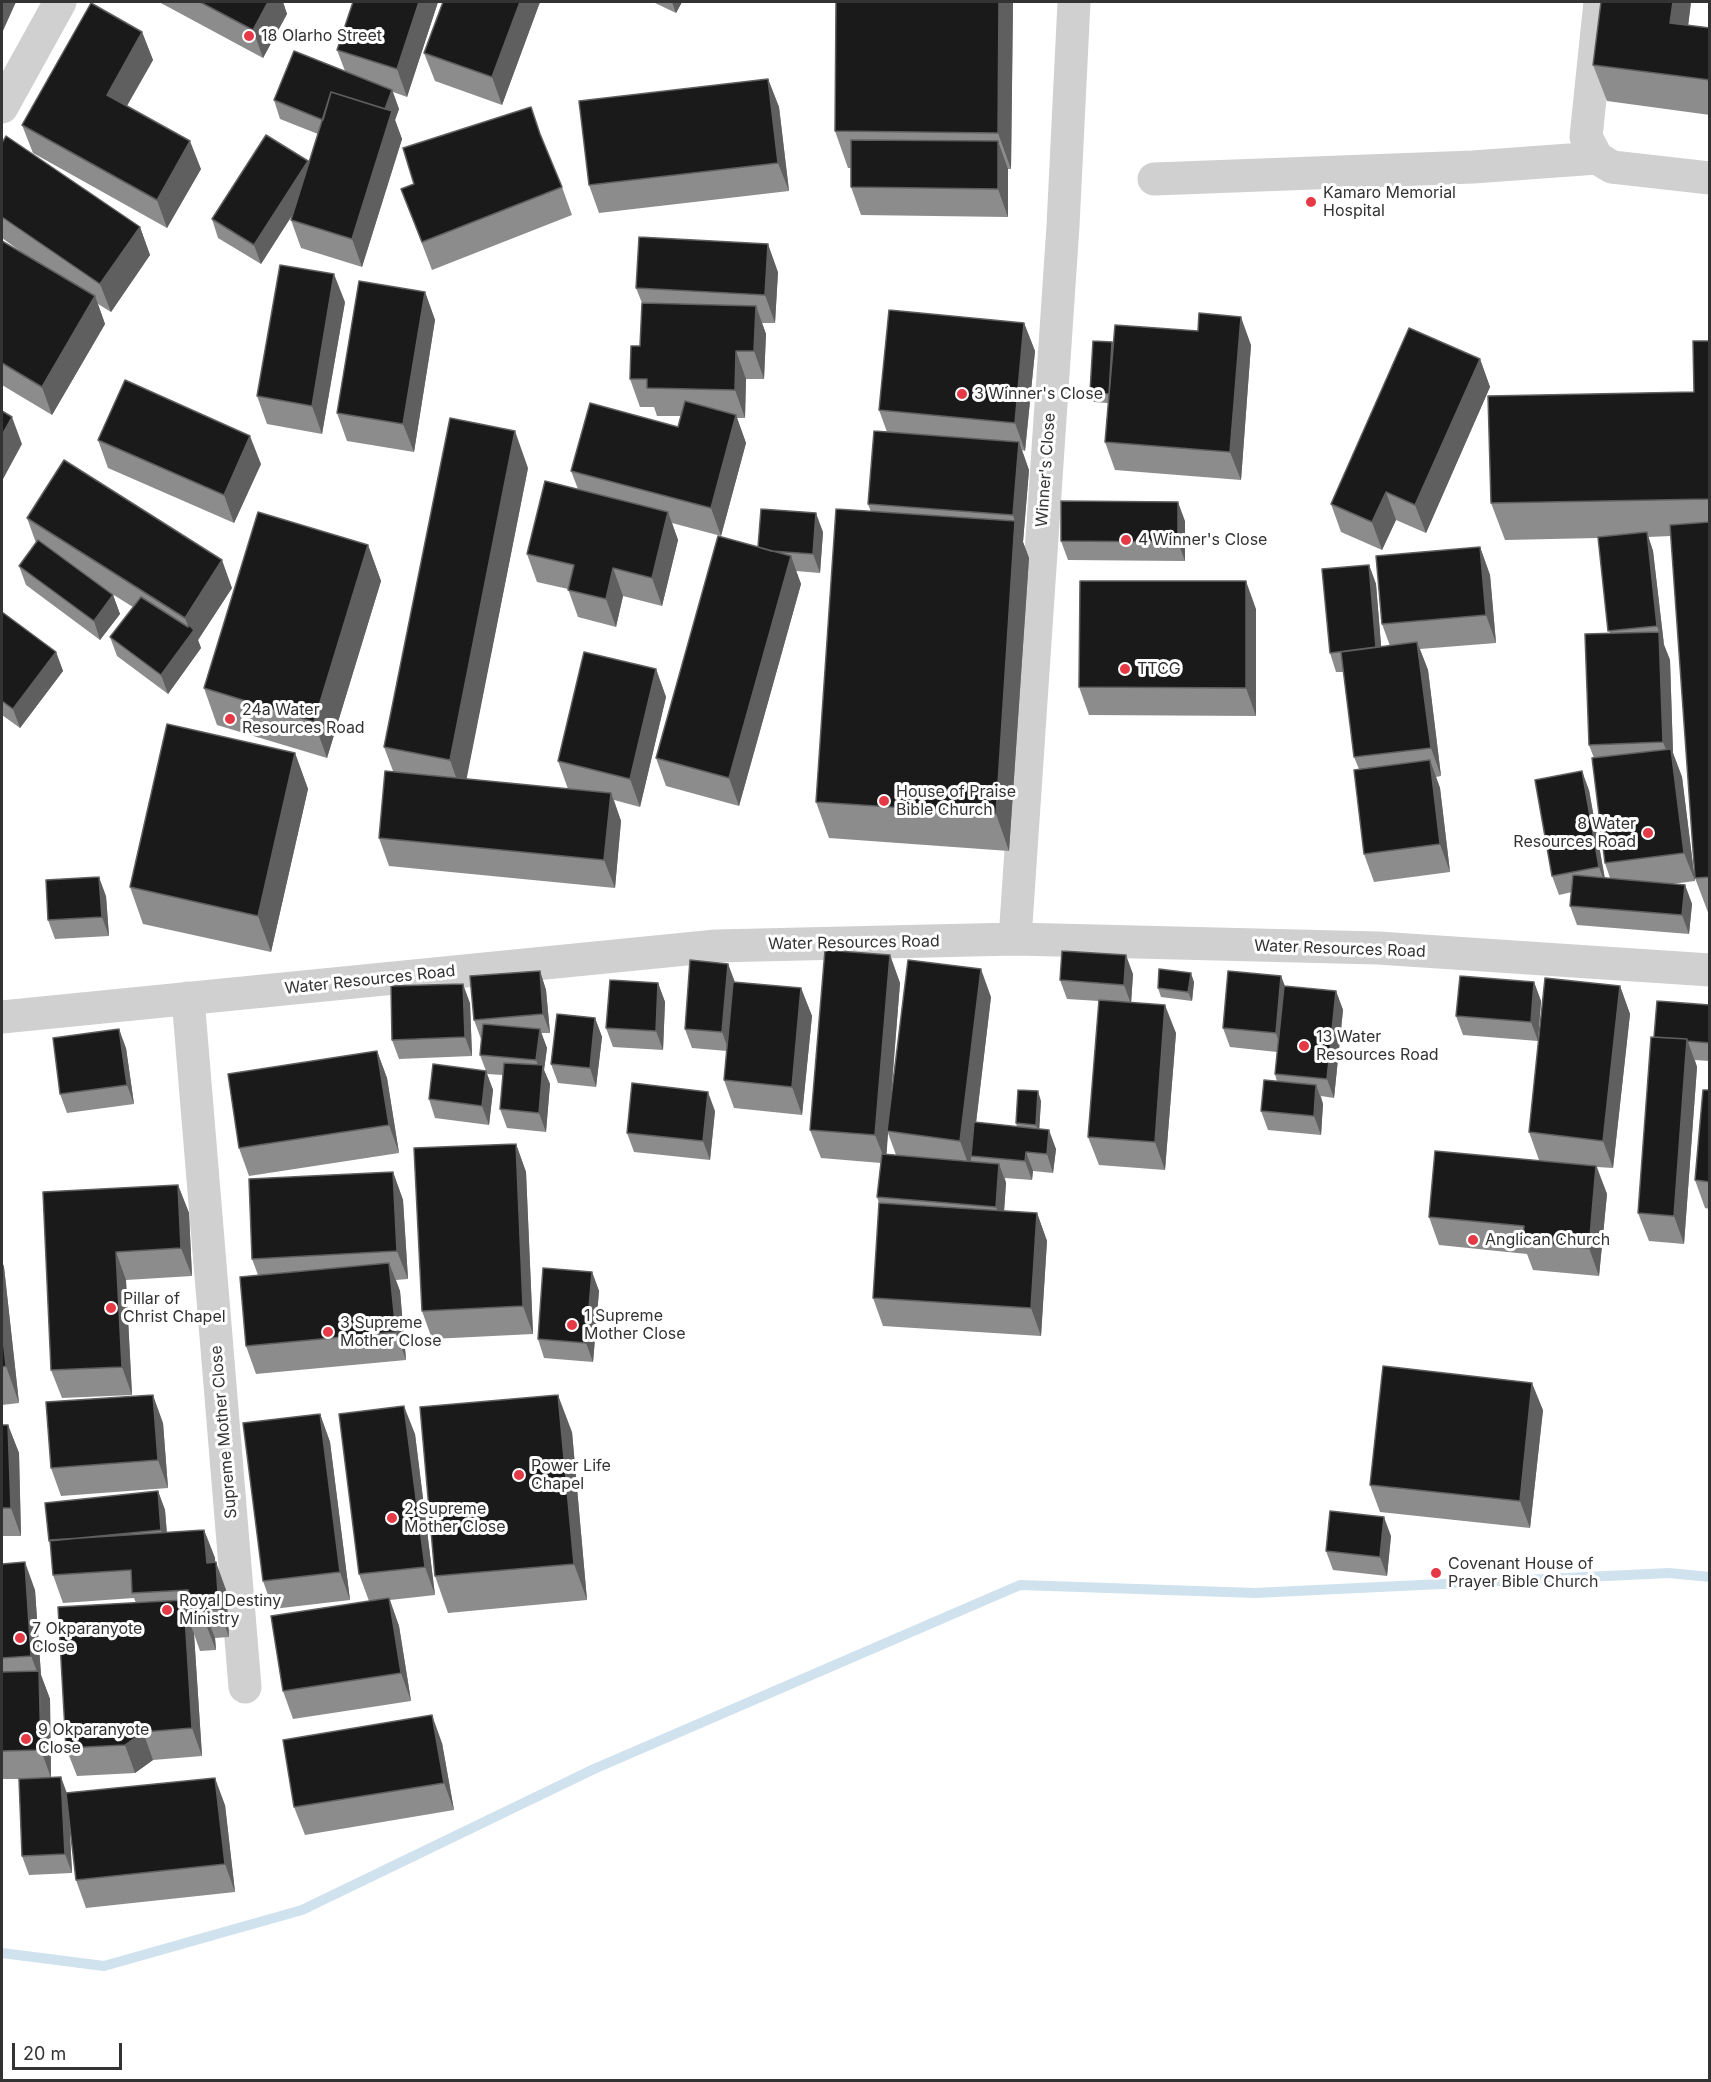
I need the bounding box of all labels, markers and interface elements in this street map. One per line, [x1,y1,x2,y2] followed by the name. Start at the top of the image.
[261,26,382,46] place label: 18 Olarho Street
[242,29,256,43] marker: 18 Olarho Street
[1323,183,1456,221] place label: Kamaro Memorial Hospital
[1304,195,1318,209] marker: Kamaro Memorial Hospital
[974,384,1103,404] place label: 3 Winner's Close
[955,387,969,401] marker: 3 Winner's Close
[1032,412,1060,528] street label: Winner's Close
[1138,530,1267,550] place label: 4 Winner's Close
[1119,533,1133,547] marker: 4 Winner's Close
[1137,659,1181,679] place label: TTCG
[1118,662,1132,676] marker: TTCG
[242,700,365,738] place label: 24a Water Resources Road
[223,712,237,726] marker: 24a Water Resources Road
[896,782,1016,820] place label: House of Praise Bible Church
[877,794,891,808] marker: House of Praise Bible Church
[1513,814,1636,852] place label: 8 Water Resources Road
[1641,826,1655,840] marker: 8 Water Resources Road
[768,932,940,954] street label: Water Resources Road
[1254,936,1426,962] street label: Water Resources Road
[284,961,456,999] street label: Water Resources Road
[1316,1027,1439,1065] place label: 13 Water Resources Road
[1297,1039,1311,1053] marker: 13 Water Resources Road
[1485,1230,1610,1250] place label: Anglican Church
[1466,1233,1480,1247] marker: Anglican Church
[123,1289,226,1327] place label: Pillar of Christ Chapel
[104,1301,118,1315] marker: Pillar of Christ Chapel
[584,1306,686,1344] place label: 1 Supreme Mother Close
[340,1313,442,1351] place label: 3 Supreme Mother Close
[565,1318,579,1332] marker: 1 Supreme Mother Close
[321,1325,335,1339] marker: 3 Supreme Mother Close
[207,1345,241,1519] street label: Supreme Mother Close
[531,1456,611,1494] place label: Power Life Chapel
[512,1468,526,1482] marker: Power Life Chapel
[404,1499,506,1537] place label: 2 Supreme Mother Close
[385,1511,399,1525] marker: 2 Supreme Mother Close
[1448,1554,1598,1592] place label: Covenant House of Prayer Bible Church
[1429,1566,1443,1580] marker: Covenant House of Prayer Bible Church
[179,1591,281,1629] place label: Royal Destiny Ministry
[160,1603,174,1617] marker: Royal Destiny Ministry
[32,1619,142,1657] place label: 7 Okparanyote Close
[13,1631,27,1645] marker: 7 Okparanyote Close
[38,1720,149,1758] place label: 9 Okparanyote Close
[19,1732,33,1746] marker: 9 Okparanyote Close
[15,2031,124,2069] scale bar
[23,2043,66,2064] text: 20 m

